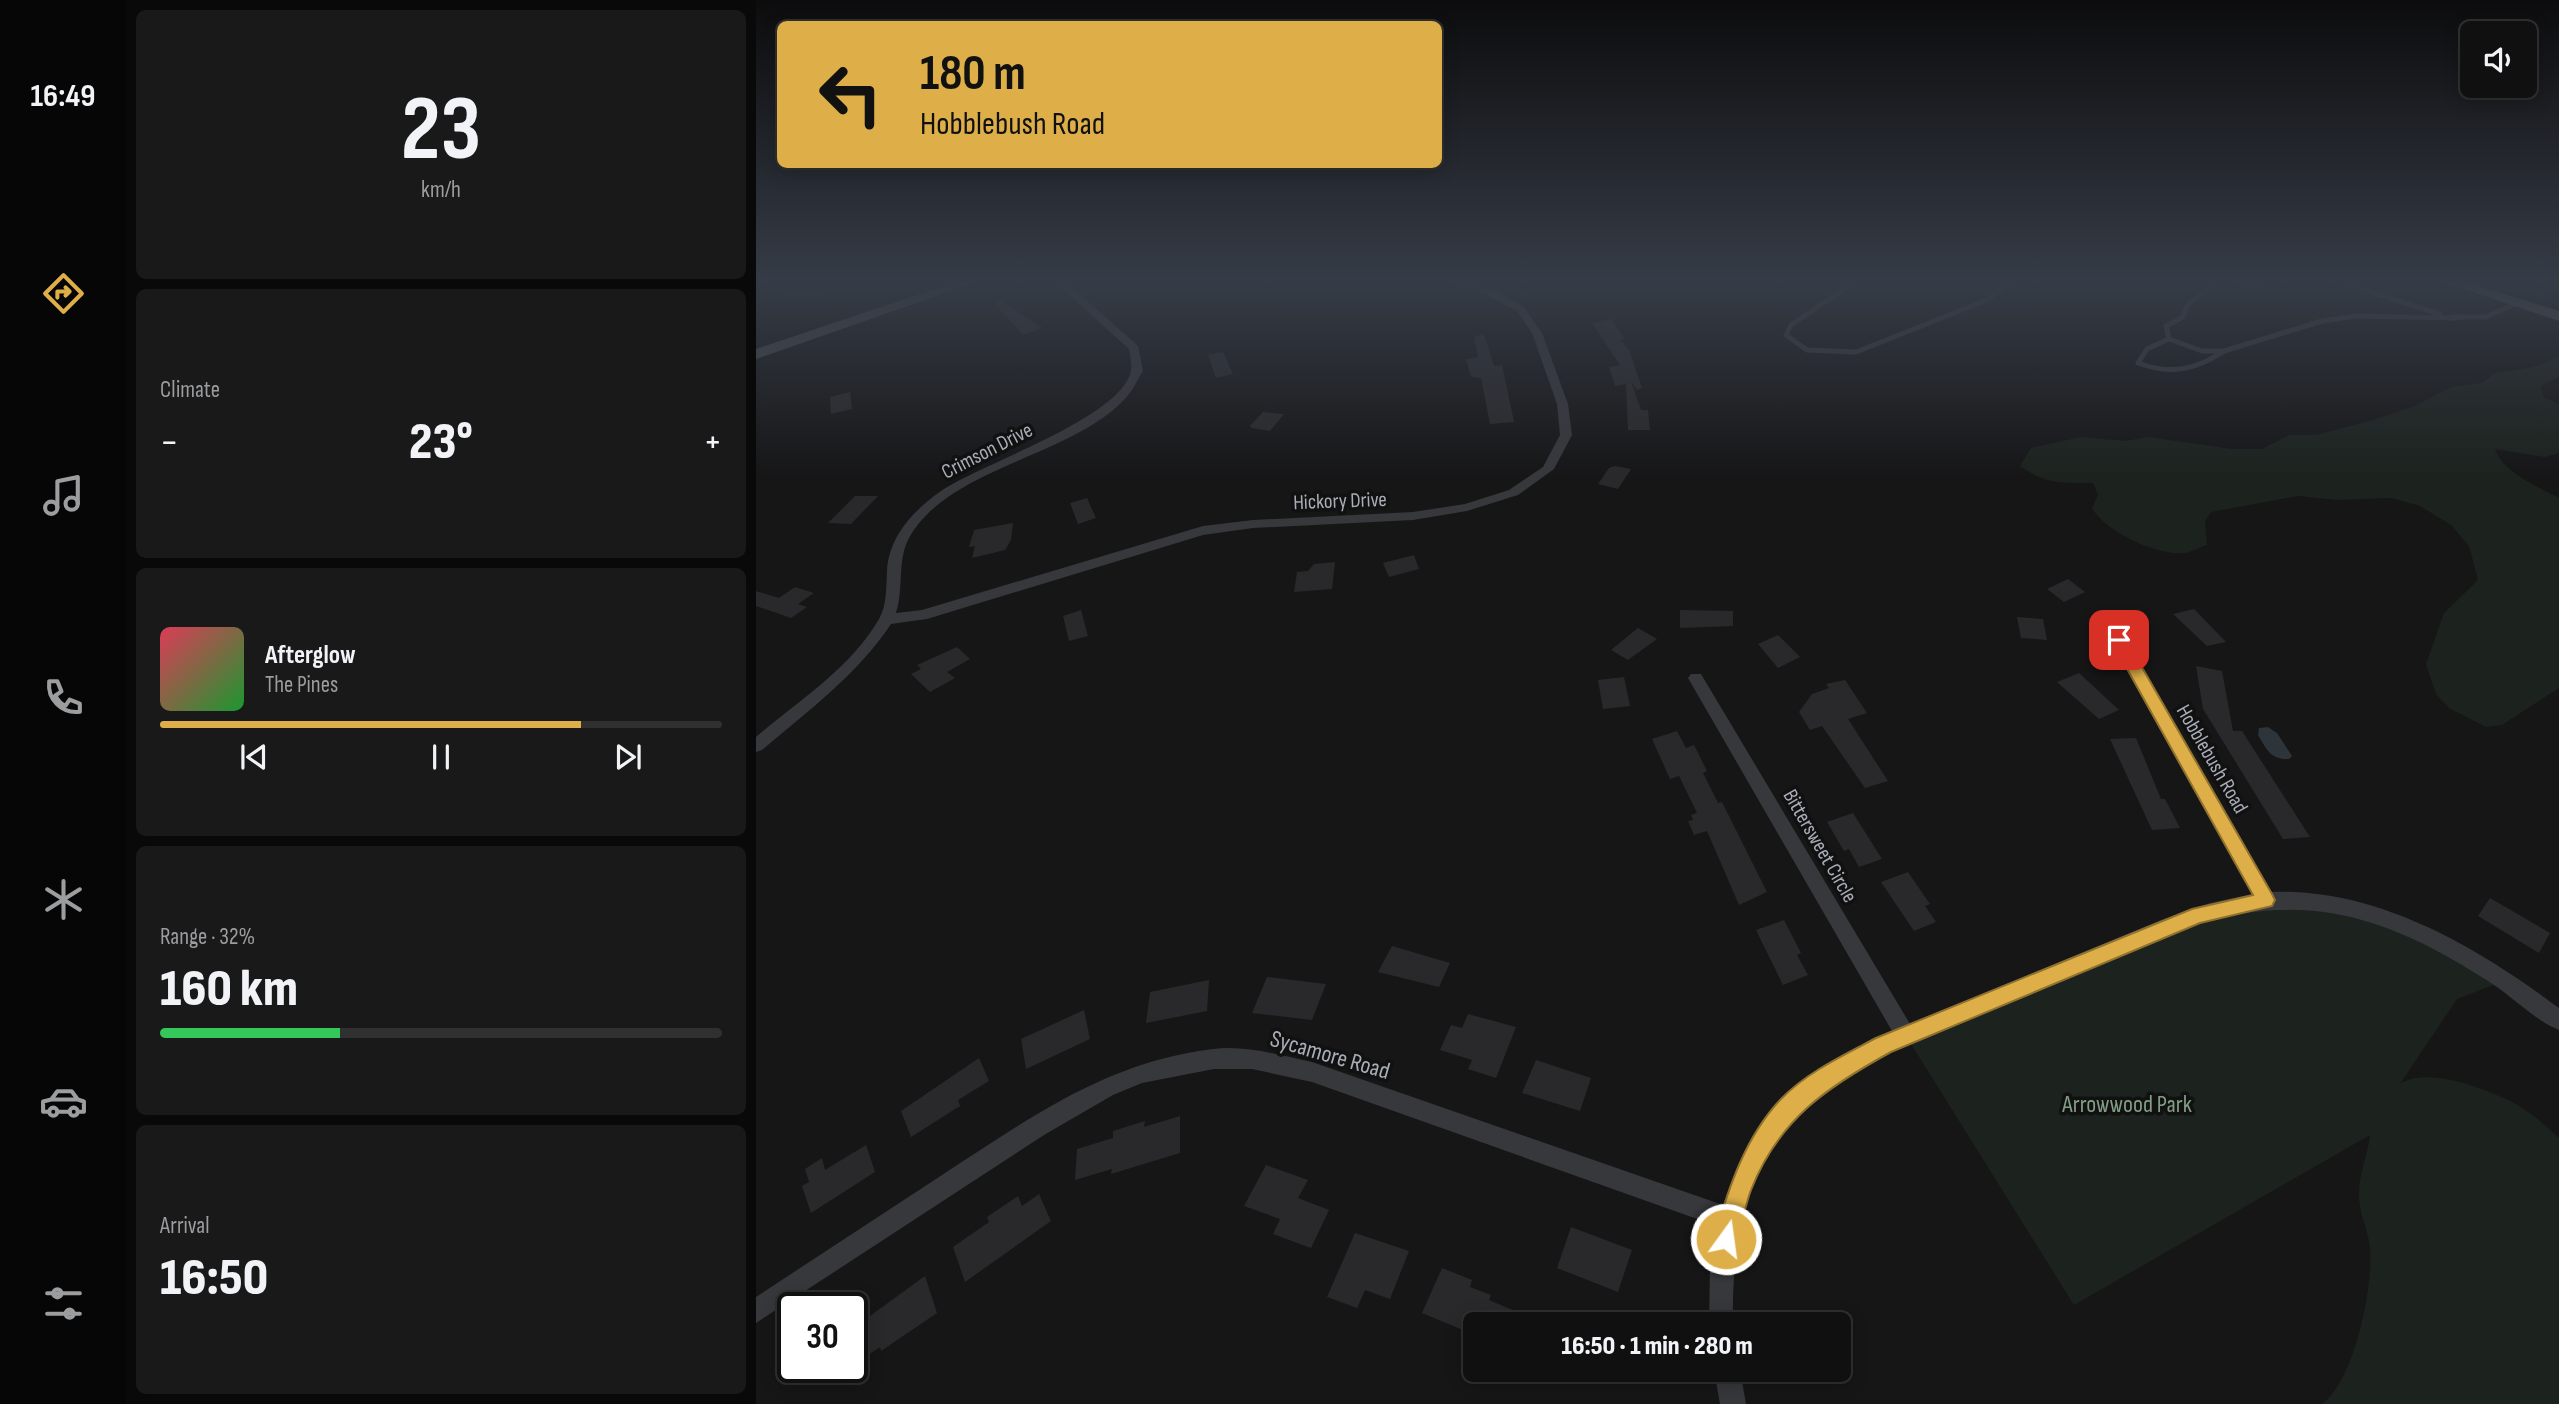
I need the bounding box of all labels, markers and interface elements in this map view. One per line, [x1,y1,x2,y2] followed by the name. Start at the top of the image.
[2460,21,2537,98] map controls
[2460,21,2537,98] button: sound
[920,45,1026,104] text: 180 m
[805,49,896,140] icon: left
[401,76,481,185] text: 23
[31,77,95,116] text: 16:49
[920,105,1105,144] text: Hobblebush Road
[421,176,461,204] text: km/h
[39,269,88,318] icon: directions
[160,376,220,404] text: Climate
[409,411,473,474] text: 23°
[937,417,1037,485] street label: Crimson Drive
[160,420,179,465] text: −
[703,420,722,465] text: +
[39,471,88,520] icon: music
[1293,487,1387,515] street label: Hickory Drive
[2089,610,2149,670] pin
[2100,621,2138,659] icon: arrive
[265,640,356,671] text: Afterglow
[265,671,338,699] text: The Pines
[39,673,88,722] icon: phone
[2171,700,2253,818] street label: Hobblebush Road
[235,738,273,776] icon: previous
[422,738,460,776] icon: pause
[609,738,647,776] icon: next
[1778,785,1862,907] street label: Bittersweet Circle
[39,875,88,924] icon: climate
[160,923,255,951] text: Range · 32%
[160,958,298,1021] text: 160 km
[1267,1024,1393,1086] street label: Sycamore Road
[39,1077,88,1126] icon: car
[2061,1090,2192,1119] park label: Arrowwood Park
[1689,1202,1763,1276] position arrow
[160,1212,209,1240] text: Arrival
[160,1247,268,1310] text: 16:50
[39,1279,88,1328] icon: filters
[777,1292,868,1383] speed limit sign: 30
[1561,1331,1753,1362] text: 16:50 · 1 min · 280 m

